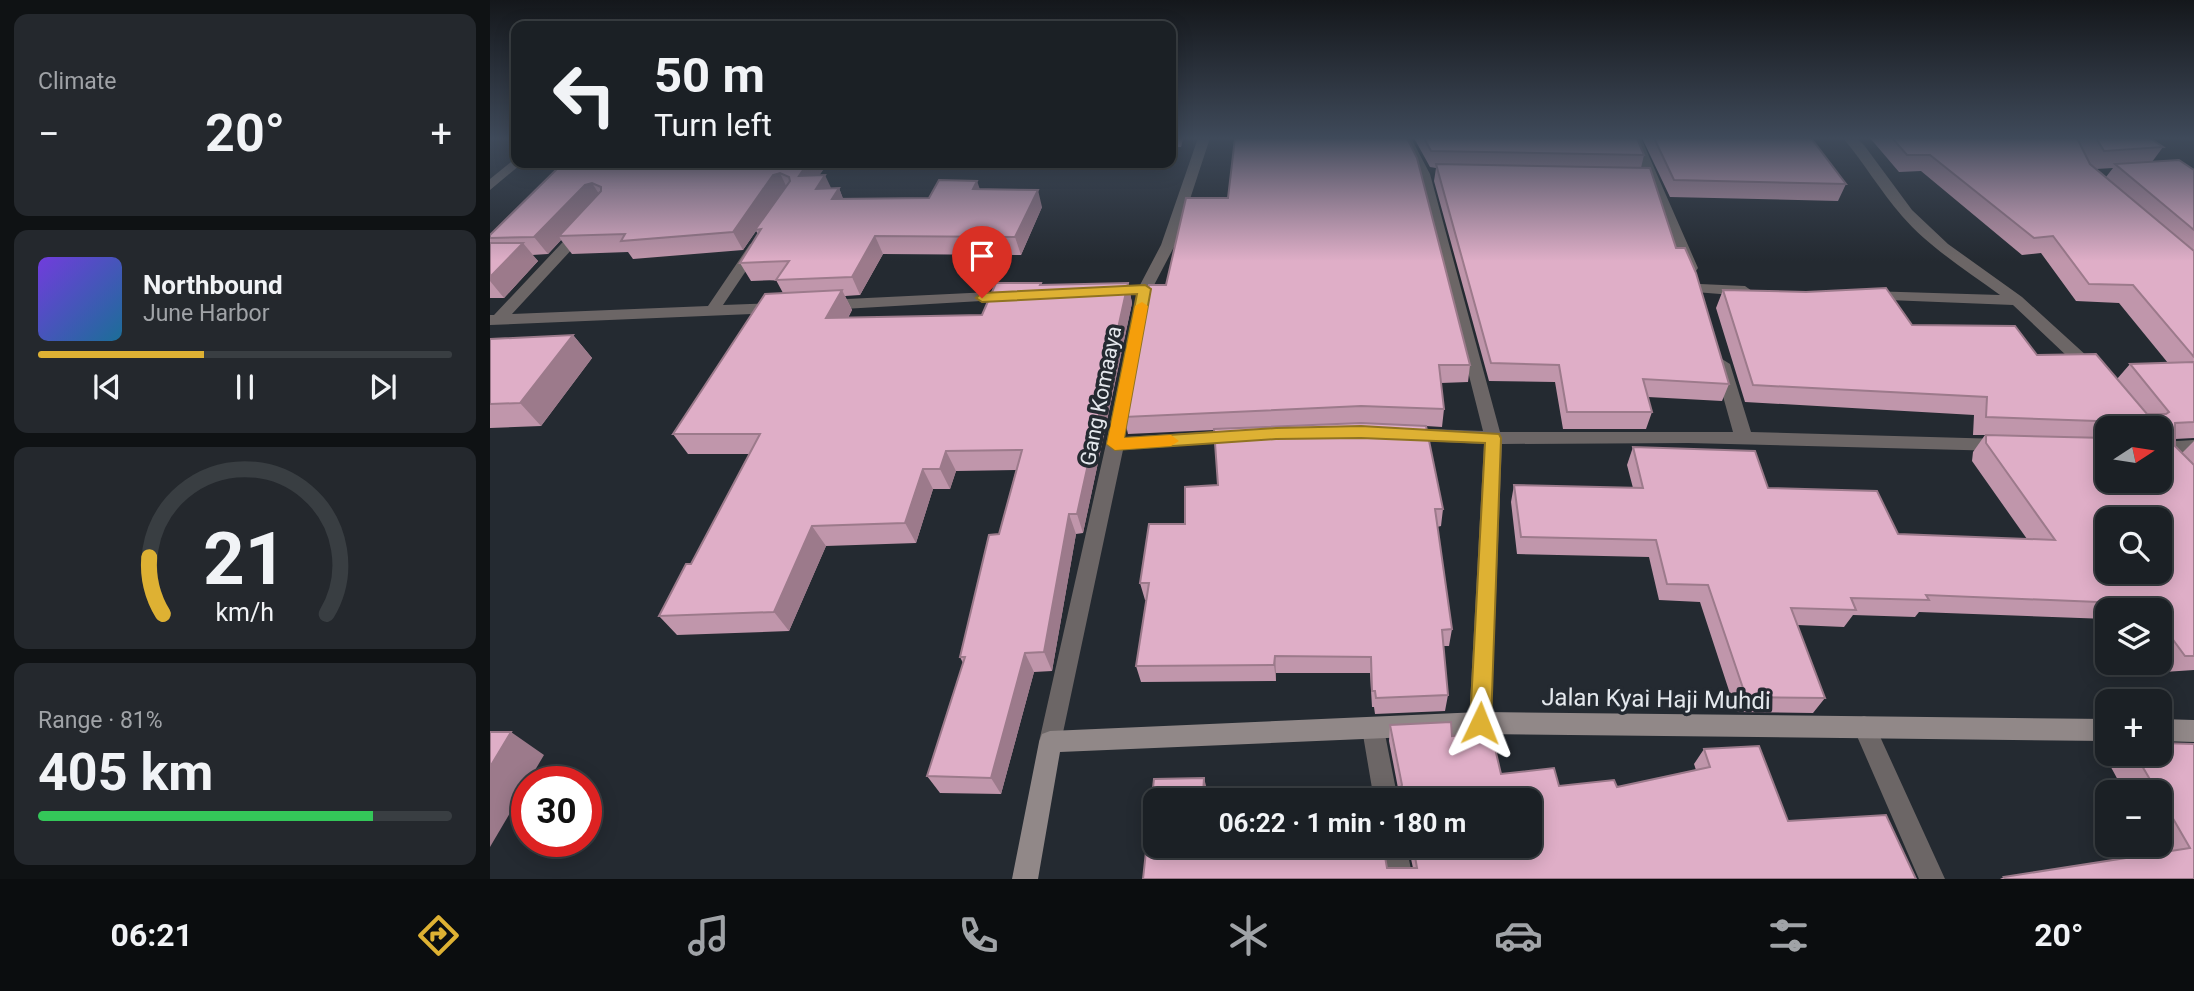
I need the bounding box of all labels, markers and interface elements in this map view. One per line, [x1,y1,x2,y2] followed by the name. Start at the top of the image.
[654,47,765,104] text: 50 m
[539,49,630,140] icon: left
[38,68,117,95] text: Climate
[205,103,285,164] text: 20°
[654,106,772,144] text: Turn left
[38,112,60,156] text: −
[430,112,452,156] text: +
[952,226,1012,298] pin
[963,237,1001,275] icon: arrive
[143,270,283,300] text: Northbound
[143,300,270,327] text: June Harbor
[1076,324,1126,468] street label: Gang Komaaya
[88,368,126,406] icon: previous
[226,368,264,406] icon: pause
[364,368,402,406] icon: next
[2095,416,2172,494] north arrow
[2095,416,2172,857] map controls
[2095,507,2172,584] button: search
[203,516,287,602] text: 21
[216,597,274,626] text: km/h
[2095,598,2172,675] button: layers
[1541,683,1771,715] street label: Jalan Kyai Haji Muhdi
[1443,686,1517,760] position arrow
[2095,689,2172,766] button: +
[38,707,163,734] text: Range · 81%
[38,742,213,803] text: 405 km
[511,766,602,857] speed limit sign: 30
[2095,780,2172,857] button: −
[1219,808,1466,838] text: 06:22 · 1 min · 180 m
[414,911,463,960] icon: directions
[684,911,733,960] icon: music
[954,911,1003,960] icon: phone
[1224,911,1273,960] icon: climate
[1494,911,1543,960] icon: car
[1764,911,1813,960] icon: filters
[111,916,193,954] text: 06:21
[2034,916,2083,954] text: 20°

